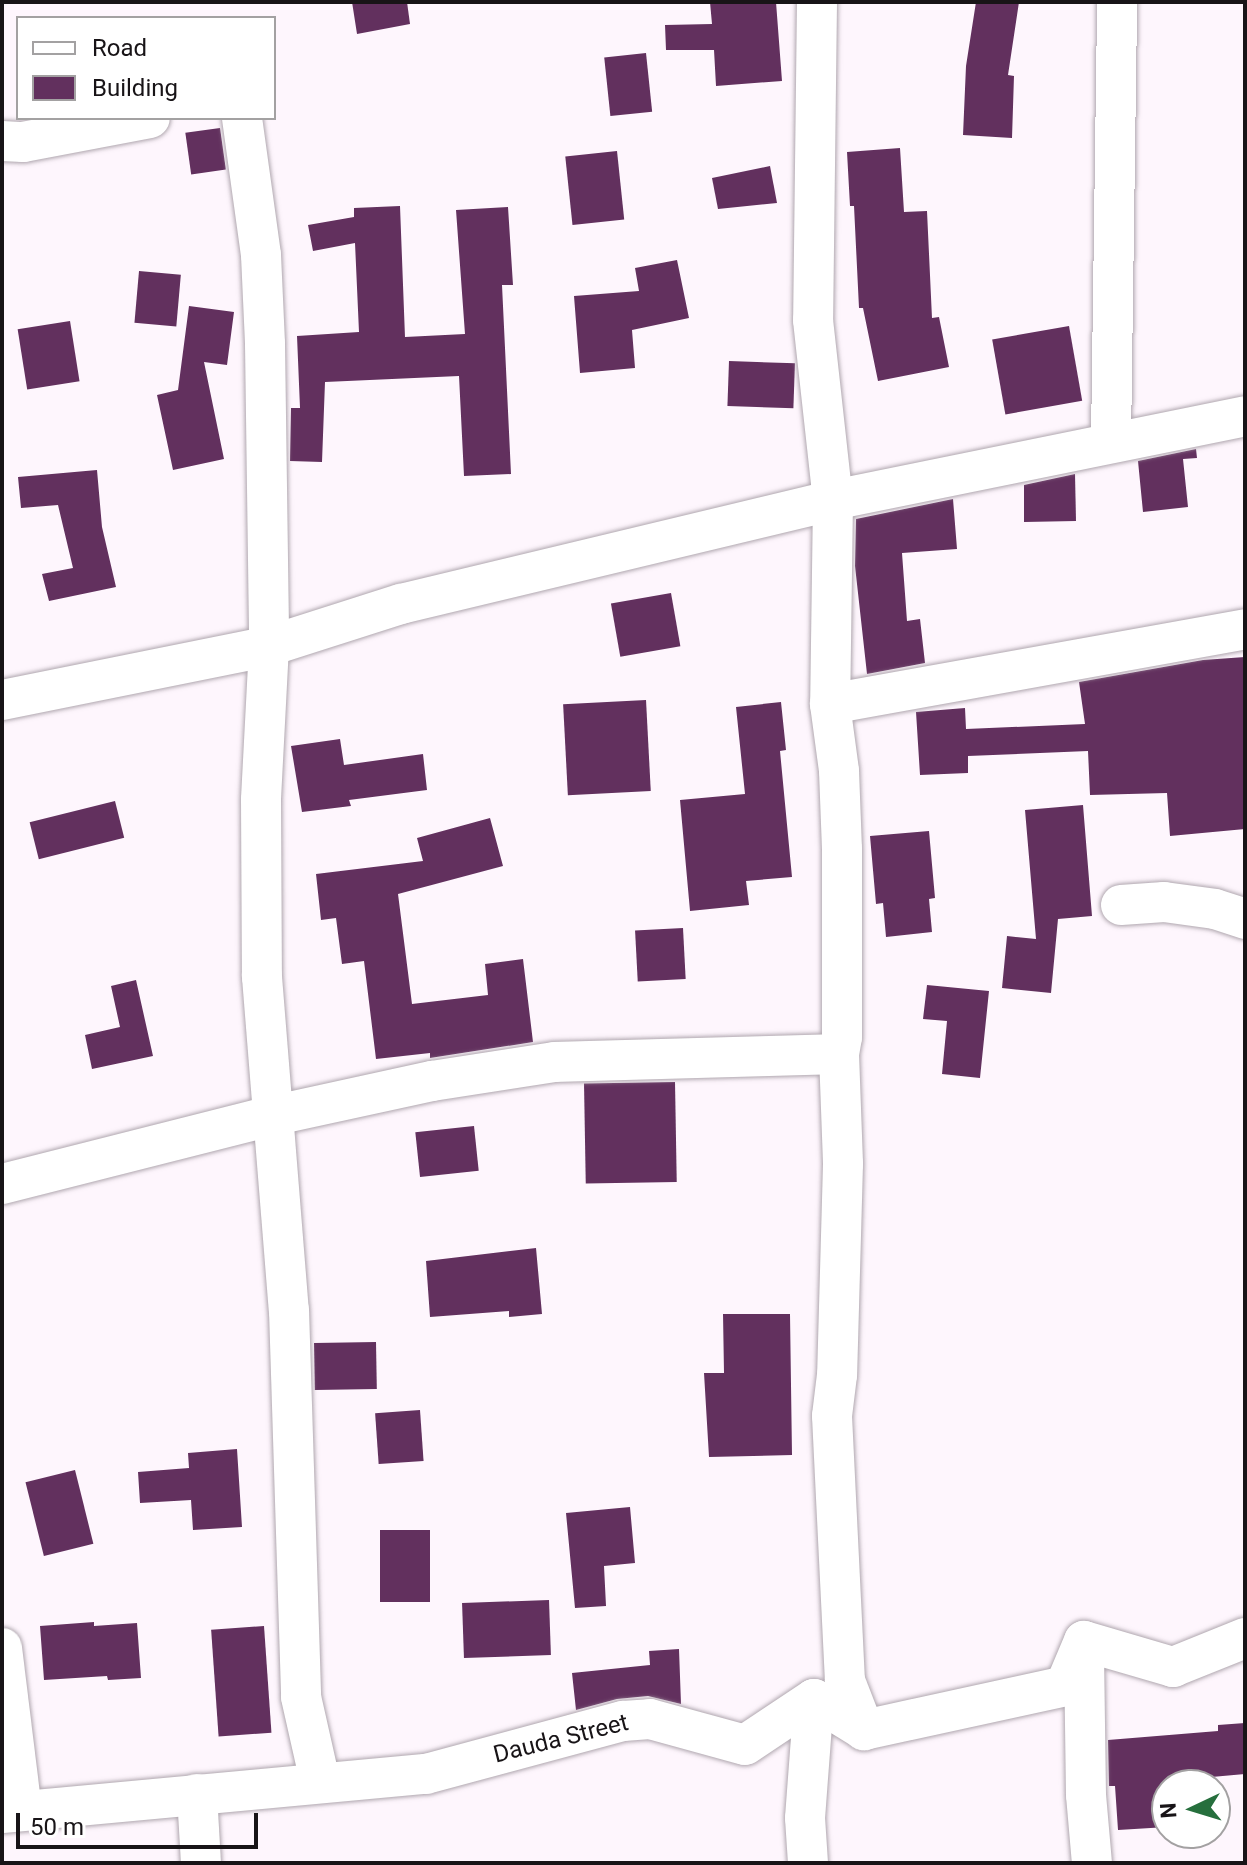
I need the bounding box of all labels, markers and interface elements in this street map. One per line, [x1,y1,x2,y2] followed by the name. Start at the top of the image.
[16,16,276,120] legend
[92,34,147,62] text: Road
[92,74,178,102] text: Building
[491,1708,631,1770] street label: Dauda Street
[1151,1769,1231,1849] north arrow
[20,1797,262,1847] scale bar
[1156,1802,1182,1819] text: N
[30,1813,84,1841] text: 50 m

